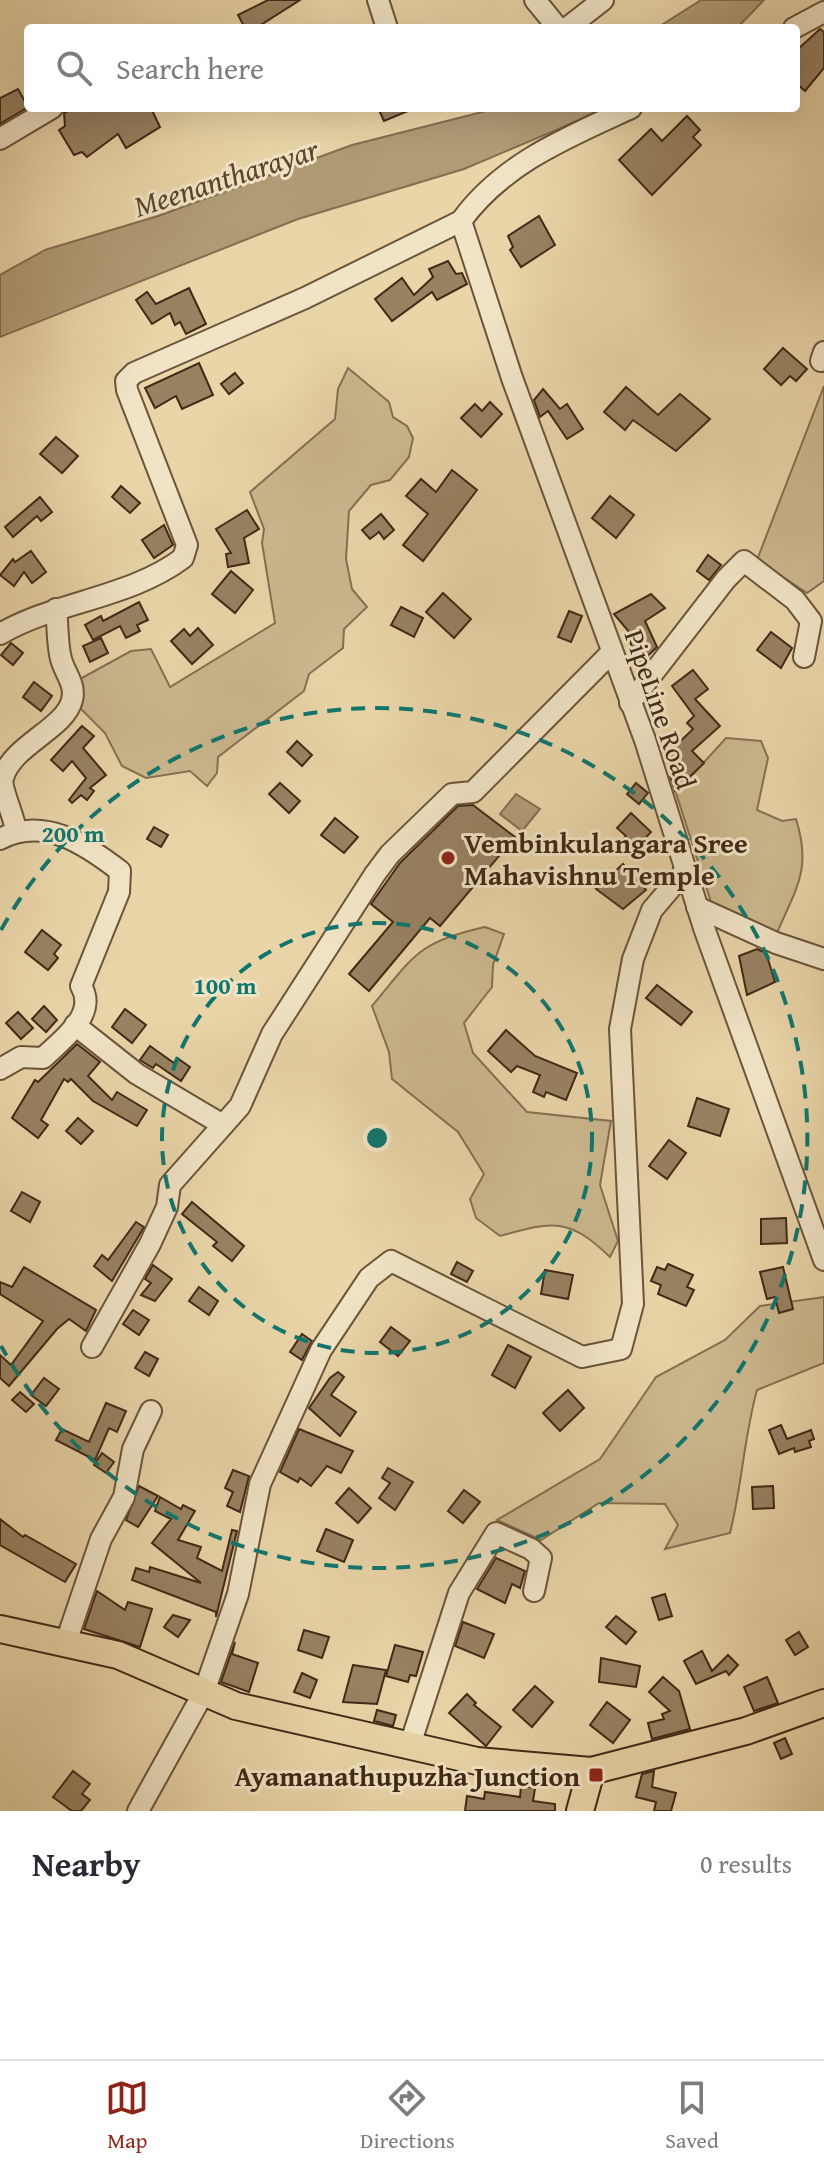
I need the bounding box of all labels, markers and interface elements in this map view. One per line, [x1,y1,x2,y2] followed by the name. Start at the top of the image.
[24,24,800,112] search box
[52,46,96,90] icon: search
[116,46,264,90] text: Search here
[128,126,325,228] water label: Meenantharayar
[615,624,707,794] street label: PipeLine Road
[41,816,105,851] text: 200 m
[464,822,748,895] place label: Vembinkulangara Sree Mahavishnu Temple
[439,849,457,867] marker: Vembinkulangara Sree Mahavishnu Temple
[193,968,257,1003] text: 100 m
[363,1124,391,1152] centre of rings
[234,1755,580,1796] place label: Ayamanathupuzha Junction
[587,1766,605,1784] marker: Ayamanathupuzha Junction
[32,1839,141,1888] text: Nearby
[700,1844,792,1883] text: 0 results
[105,2076,149,2156] tab: Map
[360,2076,455,2156] tab: Directions
[665,2076,719,2156] tab: Saved

